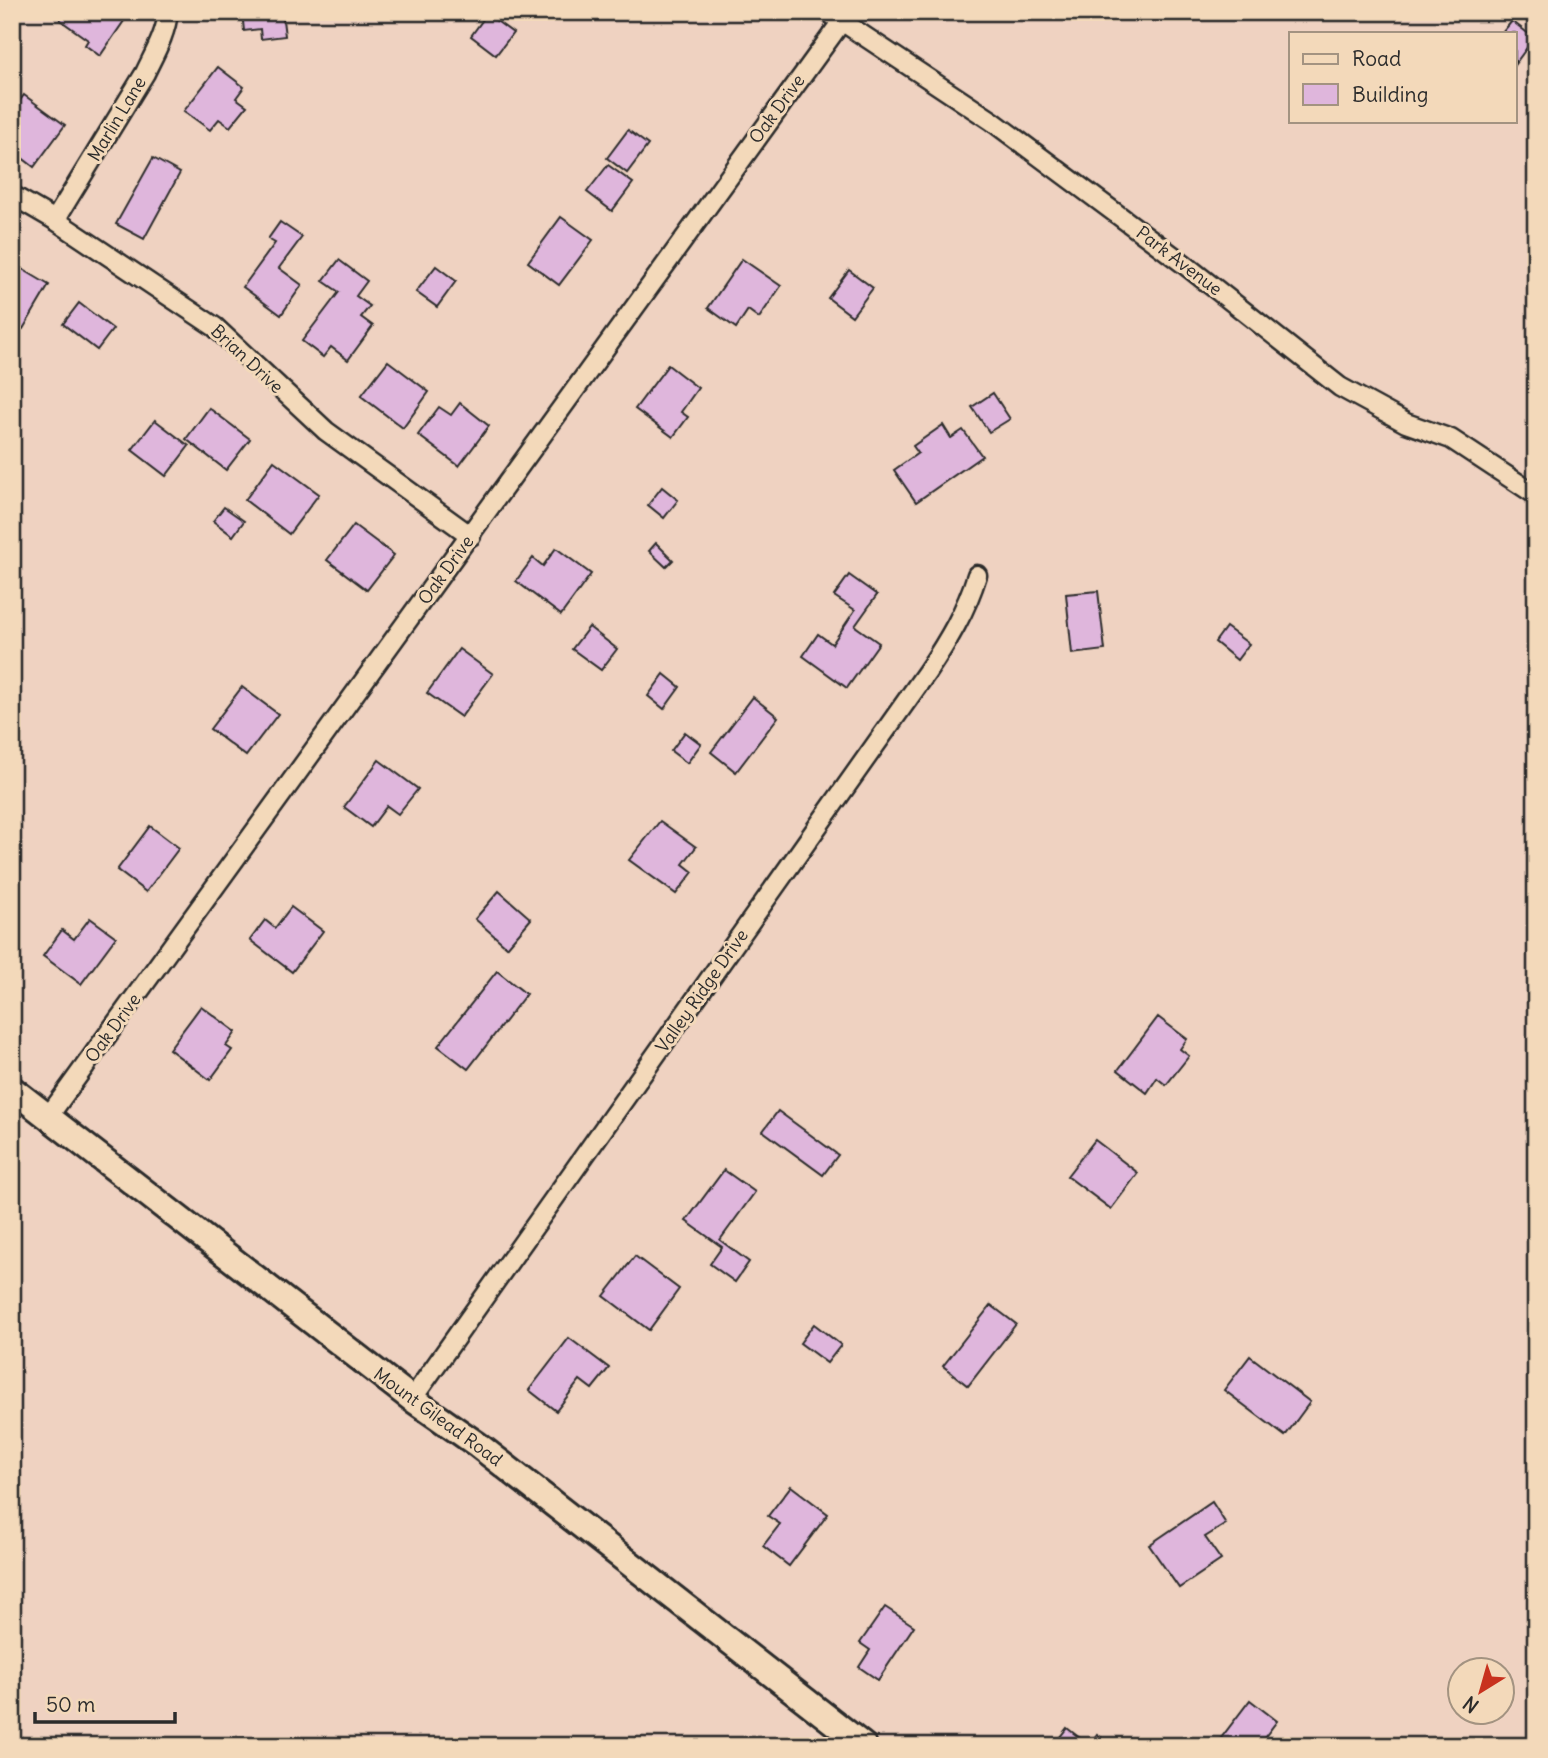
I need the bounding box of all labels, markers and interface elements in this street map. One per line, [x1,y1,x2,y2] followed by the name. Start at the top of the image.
[1289,32,1516,122] legend
[1352,45,1401,72] text: Road
[744,69,809,148] street label: Oak Drive
[82,72,151,165] street label: Marlin Lane
[1352,81,1428,108] text: Building
[1132,221,1227,300] street label: Park Avenue
[206,319,288,398] street label: Brian Drive
[413,530,478,609] street label: Oak Drive
[650,924,753,1057] street label: Valley Ridge Drive
[80,988,145,1067] street label: Oak Drive
[369,1362,508,1471] street label: Mount Gilead Road
[1446,1656,1516,1726] north arrow
[35,1681,175,1725] scale bar
[46,1691,95,1718] text: 50 m
[1458,1691,1483,1718] text: N

